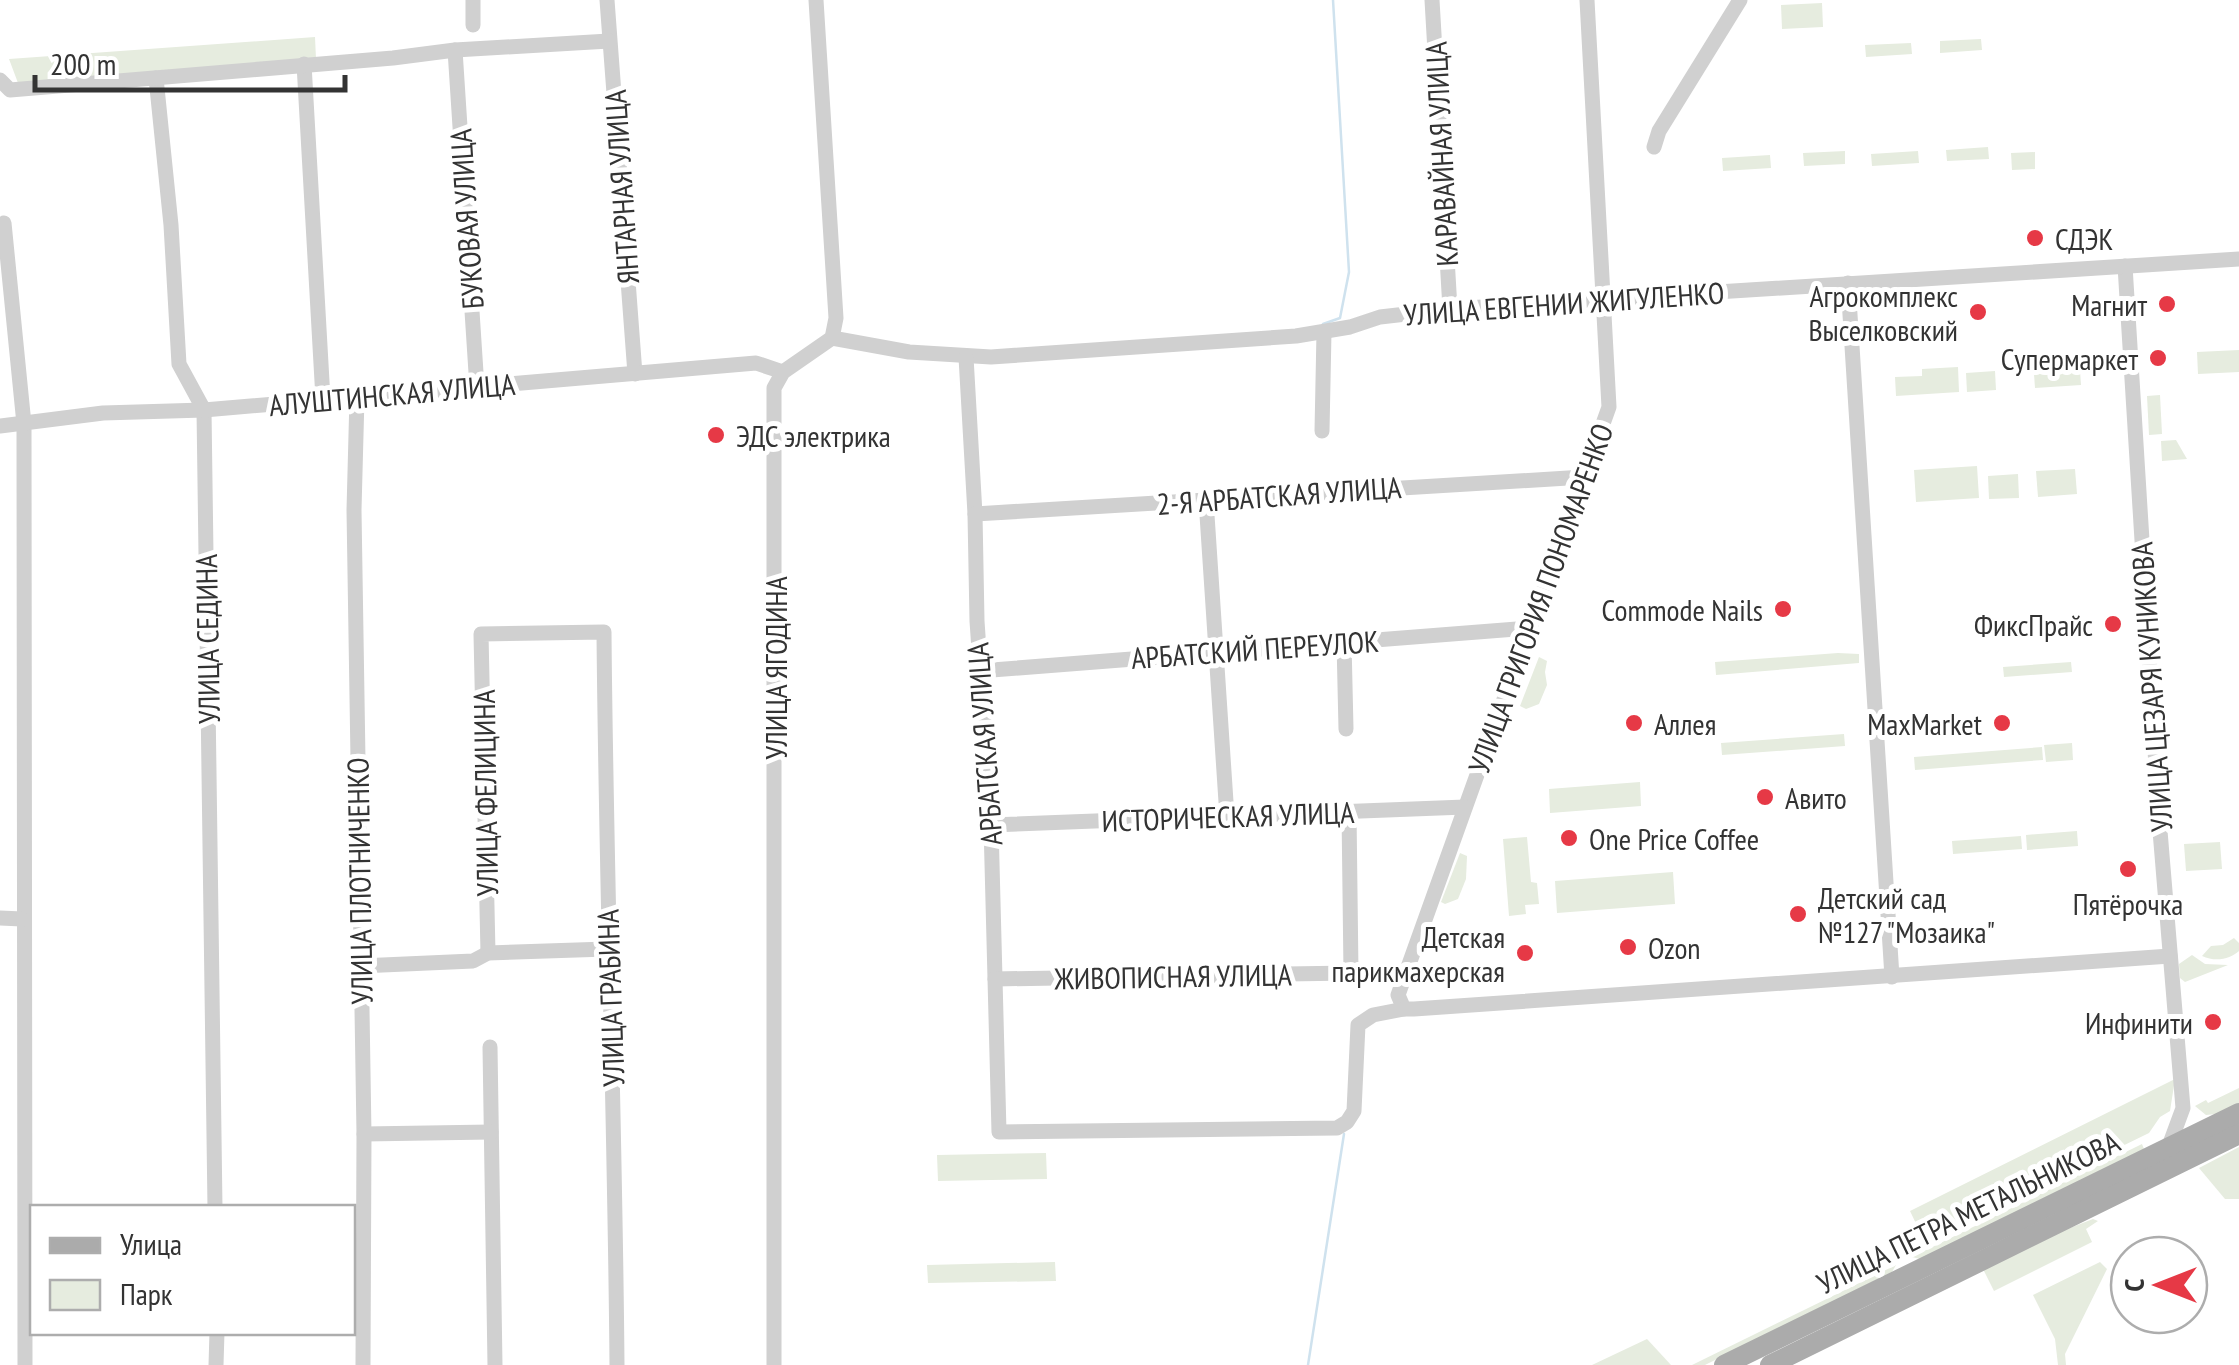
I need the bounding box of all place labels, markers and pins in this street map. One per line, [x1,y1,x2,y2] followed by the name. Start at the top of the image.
[2055,219,2113,258] place label: СДЭК
[2024,227,2046,249] marker: СДЭК
[1808,276,1958,349] place label: Агрокомплекс Выселковский
[2071,285,2147,324] place label: Магнит
[2156,293,2178,315] marker: Магнит
[1967,301,1989,323] marker: Агрокомплекс Выселковский
[2001,339,2138,378] place label: Супермаркет
[2147,347,2169,369] marker: Супермаркет
[736,416,891,455] place label: ЭДС электрика
[705,424,727,446] marker: ЭДС электрика
[1602,590,1763,629] place label: Commode Nails
[1772,598,1794,620] marker: Commode Nails
[1974,605,2093,644] place label: ФиксПрайс
[2102,613,2124,635] marker: ФиксПрайс
[1654,704,1716,743] place label: Аллея
[1867,704,1983,743] place label: MaxMarket
[1623,712,1645,734] marker: Аллея
[1991,712,2013,734] marker: MaxMarket
[1785,778,1847,817] place label: Авито
[1754,786,1776,808] marker: Авито
[1589,819,1759,858] place label: One Price Coffee
[1558,827,1580,849] marker: One Price Coffee
[2117,858,2139,880] marker: Пятёрочка
[1818,878,1995,951] place label: Детский сад №127 "Мозаика"
[2073,884,2183,923] place label: Пятёрочка
[1787,903,1809,925] marker: Детский сад №127 "Мозаика"
[1331,917,1505,990] place label: Детская парикмахерская
[1648,928,1701,967] place label: Ozon
[1617,936,1639,958] marker: Ozon
[1514,942,1536,964] marker: Детская парикмахерская
[2085,1003,2193,1042] place label: Инфинити
[2202,1011,2224,1033] marker: Инфинити

